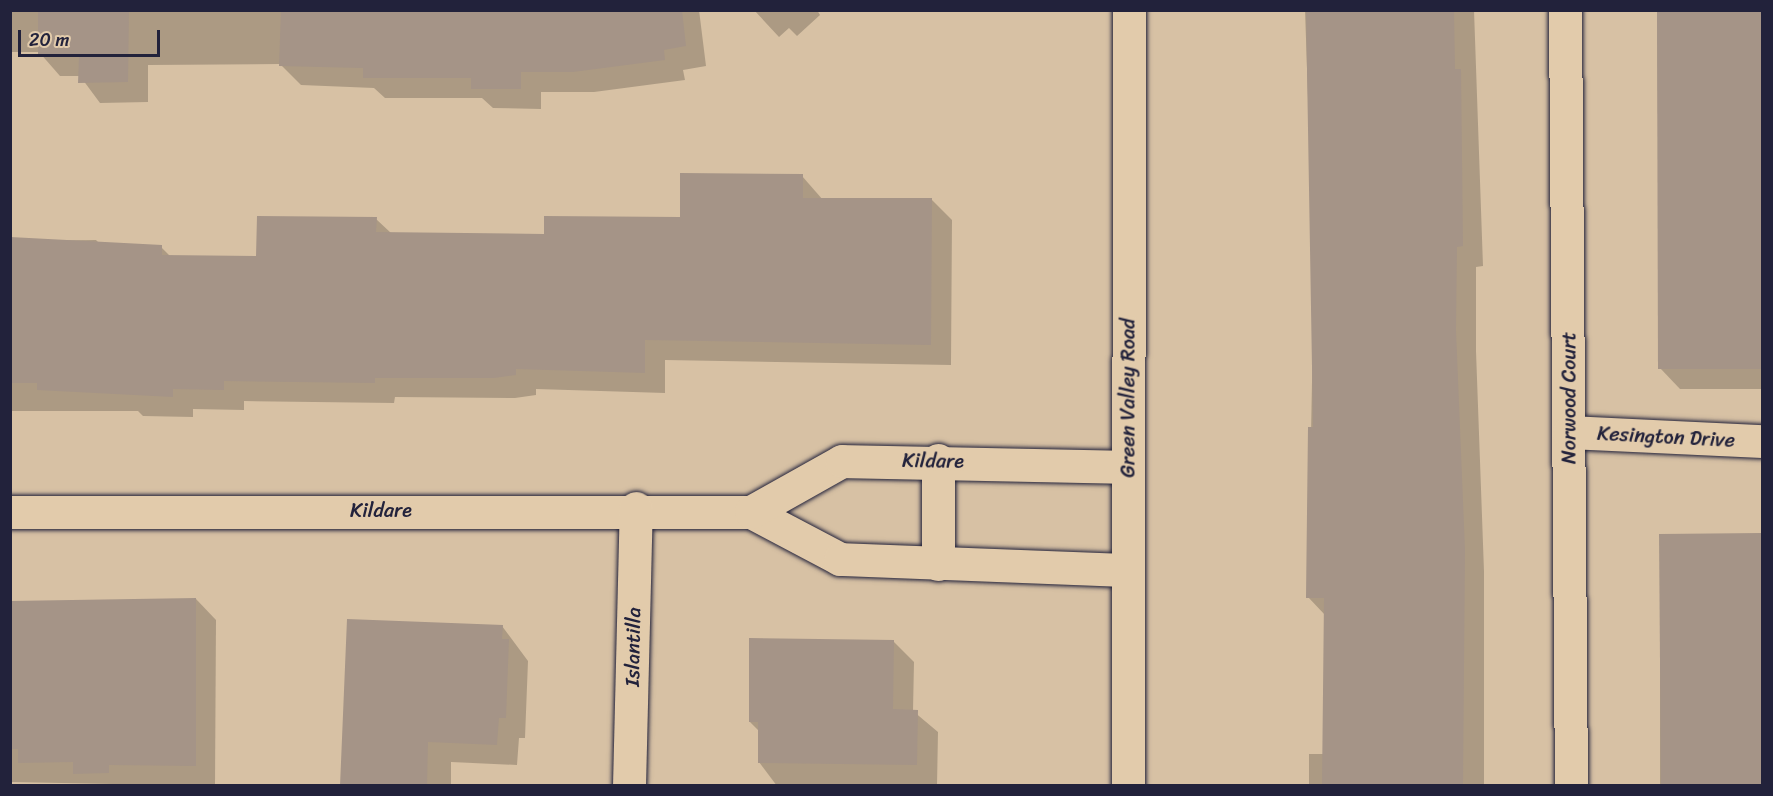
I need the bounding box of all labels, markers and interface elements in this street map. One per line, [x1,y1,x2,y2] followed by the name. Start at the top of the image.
[21,18,164,56] scale bar
[29,24,69,56] text: 20 m
[1116,319,1140,477] street label: Green Valley Road
[1557,332,1581,464] street label: Norwood Court
[1597,421,1735,453] street label: Kesington Drive
[902,448,964,474] street label: Kildare
[350,498,412,522] street label: Kildare
[620,607,646,687] street label: Islantilla

